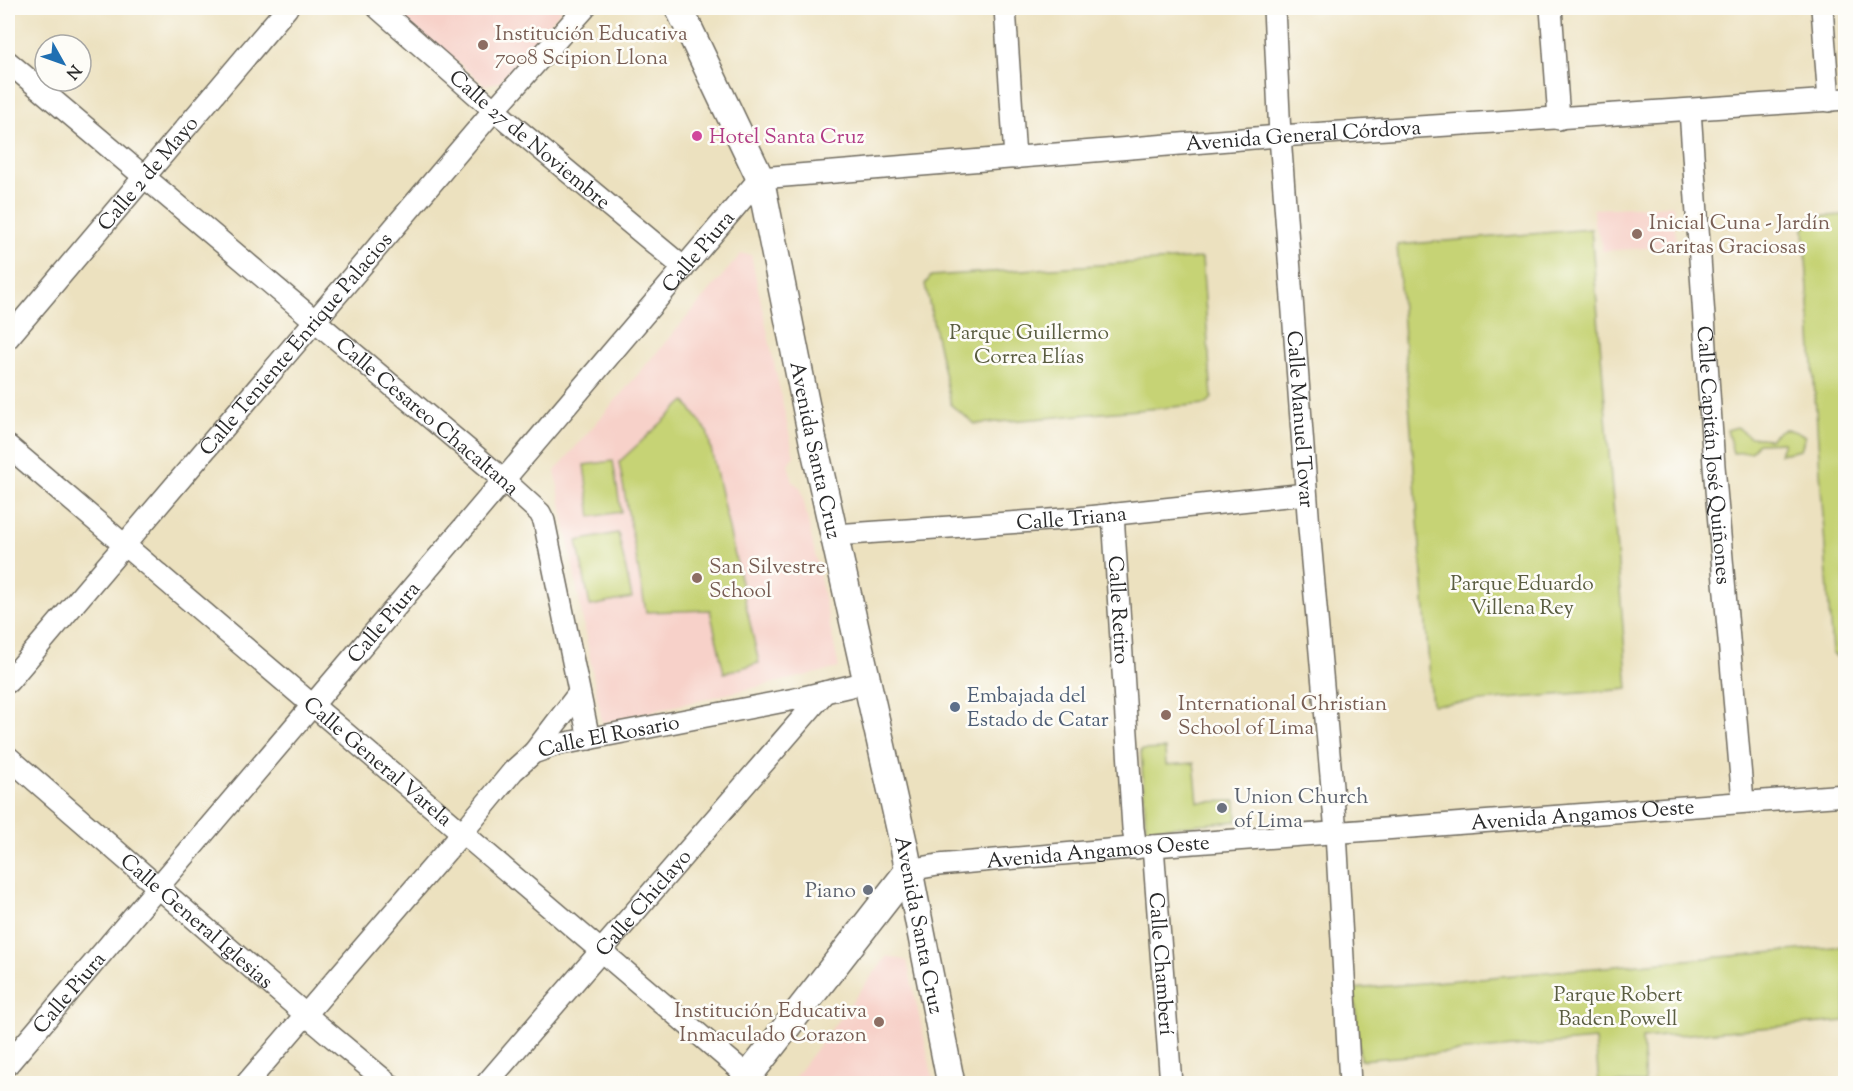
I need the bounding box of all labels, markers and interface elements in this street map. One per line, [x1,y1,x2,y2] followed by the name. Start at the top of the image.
[495,20,688,74] place label: Institución Educativa 7008 Scipion Llona
[33,33,93,93] north arrow
[476,38,490,52] marker: Institución Educativa 7008 Scipion Llona
[60,59,85,83] text: N
[441,64,616,218] street label: Calle 27 de Noviembre
[91,110,206,238] street label: Calle 2 de Mayo
[1184,114,1422,161] street label: Avenida General Córdova
[709,123,865,153] place label: Hotel Santa Cruz
[690,129,704,143] marker: Hotel Santa Cruz
[656,205,743,300] street label: Calle Piura
[1649,209,1830,263] place label: Inicial Cuna - Jardín Caritas Graciosas
[193,227,401,463] street label: Calle Teniente Enrique Palacios
[1630,227,1644,241] marker: Inicial Cuna - Jardín Caritas Graciosas
[949,319,1109,373] park label: Parque Guillermo Correa Elías
[1688,325,1737,586] street label: Calle Capitán José Quiñones
[1277,330,1320,509] street label: Calle Manuel Tovar
[328,331,525,504] street label: Calle Cesareo Chacaltana
[780,359,848,542] street label: Avenida Santa Cruz
[1015,500,1129,539] street label: Calle Triana
[709,553,825,607] place label: San Silvestre School
[1099,555,1136,665] street label: Calle Retiro
[1450,570,1594,624] park label: Parque Eduardo Villena Rey
[690,571,704,585] marker: San Silvestre School
[341,575,429,671] street label: Calle Piura
[967,682,1109,736] place label: Embajada del Estado de Catar
[296,690,458,835] street label: Calle General Varela
[1178,690,1387,744] place label: International Christian School of Lima
[948,700,962,714] marker: Embajada del Estado de Catar
[1159,708,1173,722] marker: International Christian School of Lima
[534,709,682,767] street label: Calle El Rosario
[1234,783,1369,837] place label: Union Church of Lima
[1470,793,1696,840] street label: Avenida Angamos Oeste
[1215,801,1229,815] marker: Union Church of Lima
[985,829,1211,878] street label: Avenida Angamos Oeste
[885,833,950,1017] street label: Avenida Santa Cruz
[590,843,700,964] street label: Calle Chiclayo
[113,847,279,997] street label: Calle General Iglesias
[805,877,856,907] place label: Piano
[861,883,875,897] marker: Piano
[1140,891,1180,1036] street label: Calle Chamberí
[27,946,114,1041] street label: Calle Piura
[1554,981,1682,1035] park label: Parque Robert Baden Powell
[674,997,867,1051] place label: Institución Educativa Inmaculado Corazon
[872,1015,886,1029] marker: Institución Educativa Inmaculado Corazon

